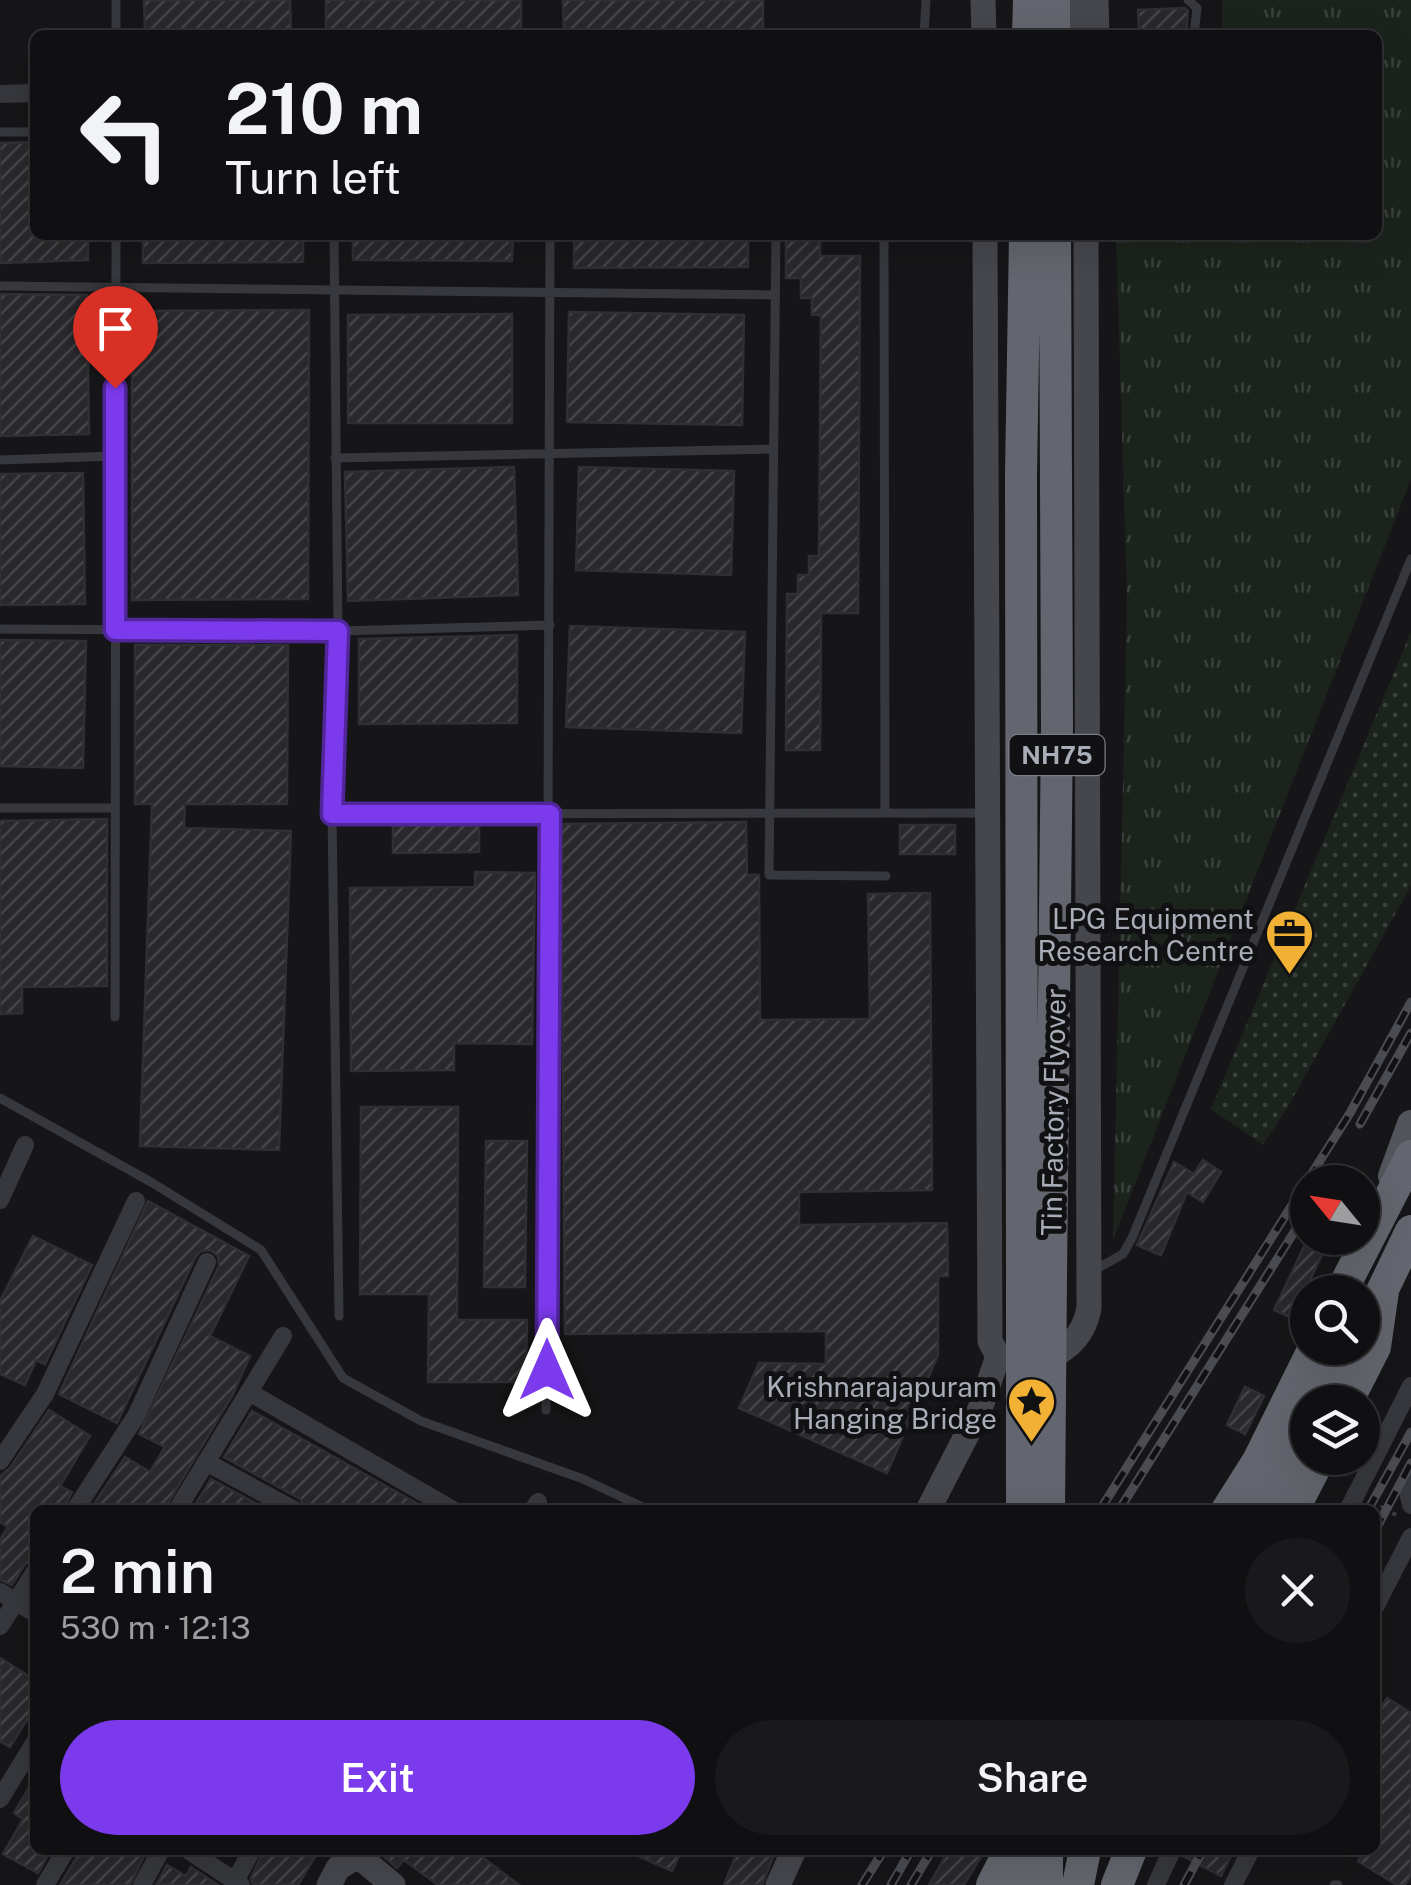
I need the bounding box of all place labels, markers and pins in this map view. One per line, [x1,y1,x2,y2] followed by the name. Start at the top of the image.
[73,286,158,389] pin
[1038,902,1254,967] place label: LPG Equipment Research Centre
[1263,908,1315,976] office icon: LPG Equipment Research Centre
[766,1370,997,1435] place label: Krishnarajapuram Hanging Bridge
[1006,1376,1058,1444] place icon: Krishnarajapuram Hanging Bridge

